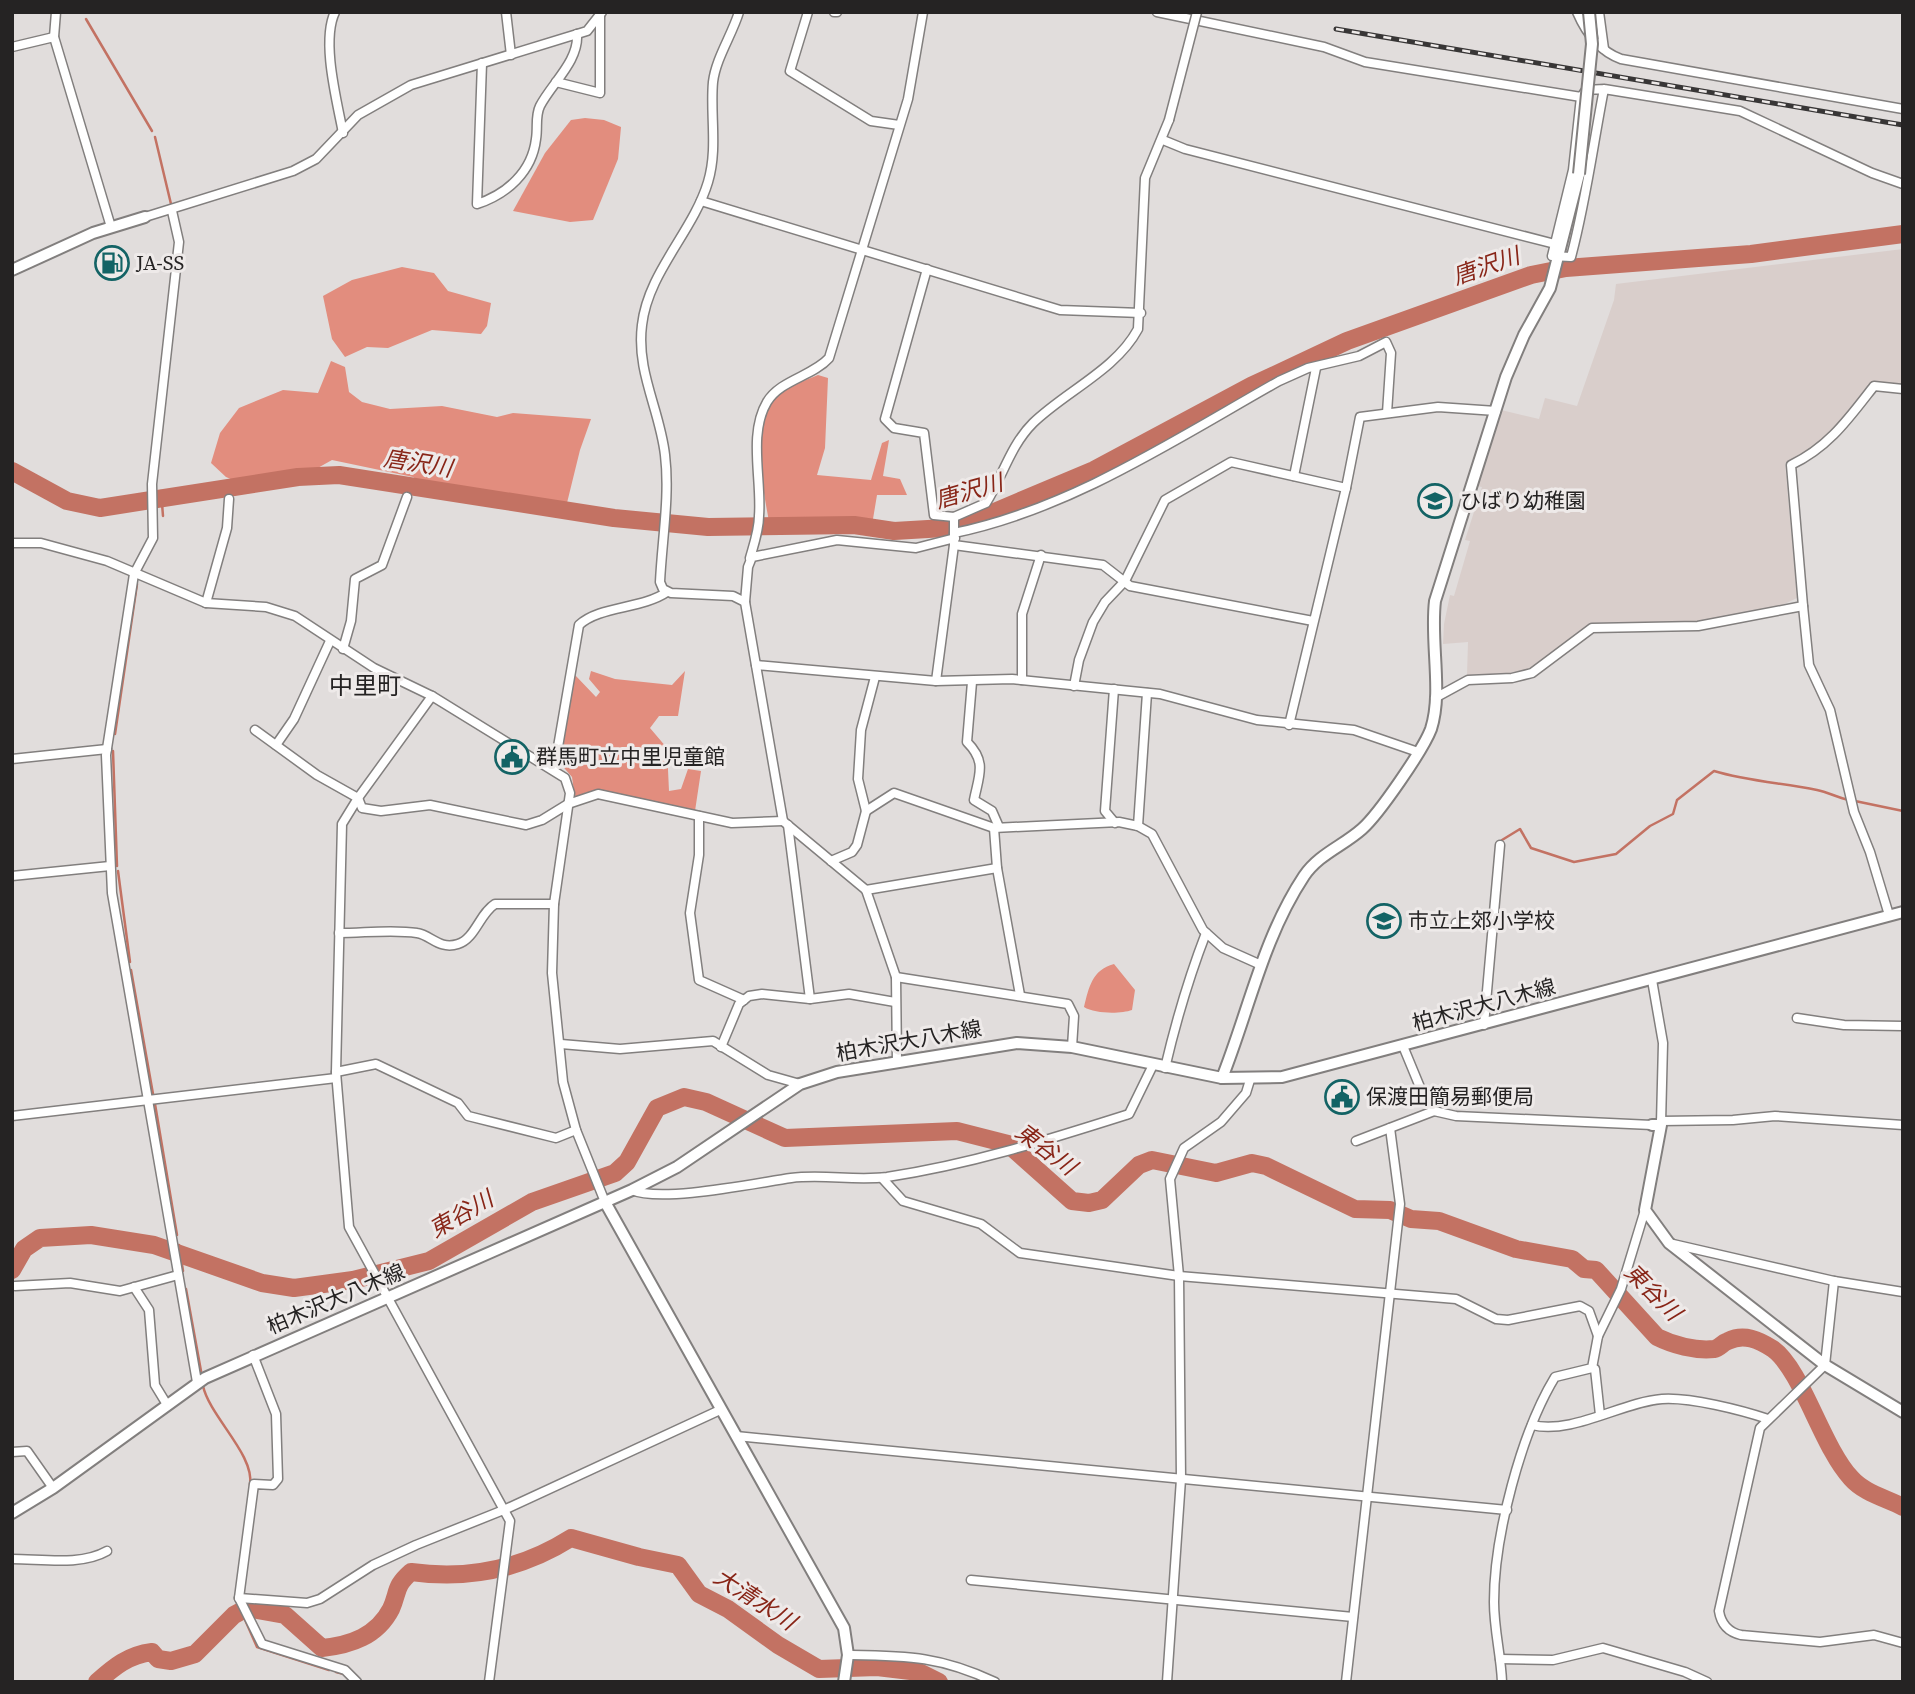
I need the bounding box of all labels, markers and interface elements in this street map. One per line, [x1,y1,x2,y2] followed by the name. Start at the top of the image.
[1448,239,1527,292] water label: 唐沢川
[93,244,131,282] fuel station icon: JA-SS
[135,248,184,277] place label: JA-SS
[381,442,458,485] water label: 唐沢川
[931,465,1009,516] water label: 唐沢川
[1416,482,1454,520] school or university icon: ひばり幼稚園
[1460,486,1586,515] place label: ひばり幼稚園
[329,669,401,702] district label: 中里町
[493,738,531,776] public building icon: 群馬町立中里児童館
[536,742,725,771] place label: 群馬町立中里児童館
[1365,902,1403,940] school or university icon: 市立上郊小学校
[1408,906,1555,935] place label: 市立上郊小学校
[1409,971,1559,1038] street label: 柏木沢大八木線
[834,1013,984,1068] street label: 柏木沢大八木線
[1323,1078,1361,1116] public building icon: 保渡田簡易郵便局
[1366,1082,1534,1111] place label: 保渡田簡易郵便局
[1009,1115,1086,1184] water label: 東谷川
[423,1181,501,1245] water label: 東谷川
[262,1256,409,1341] street label: 柏木沢大八木線
[1617,1256,1691,1330] water label: 東谷川
[708,1561,805,1639] water label: 大清水川

